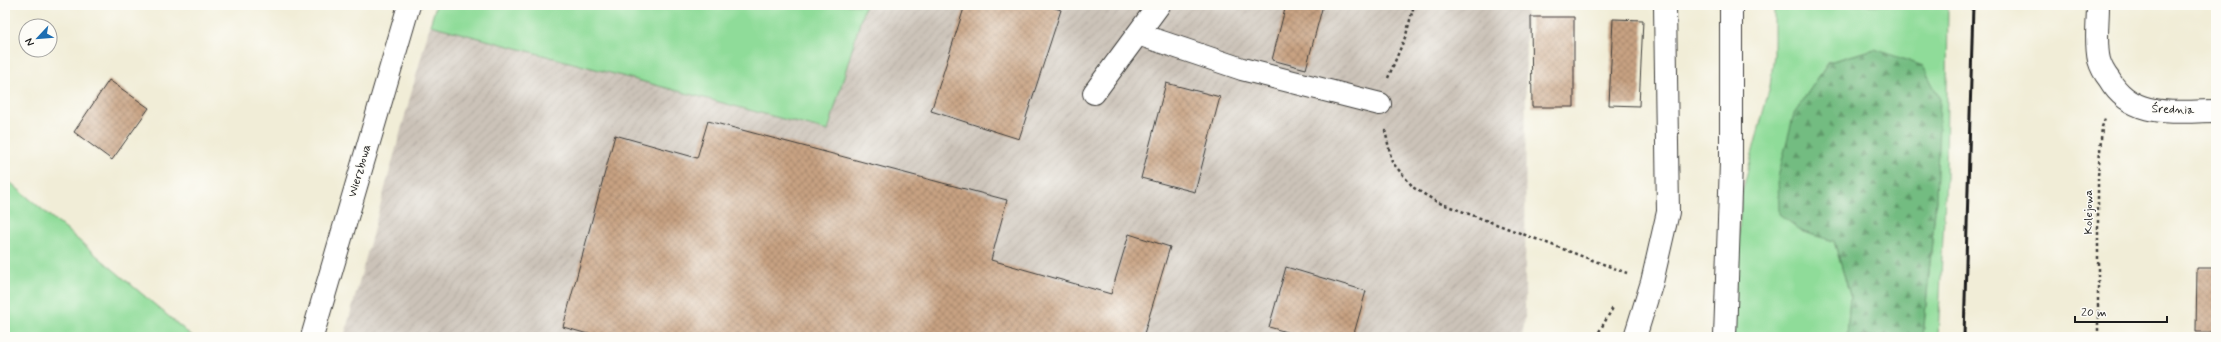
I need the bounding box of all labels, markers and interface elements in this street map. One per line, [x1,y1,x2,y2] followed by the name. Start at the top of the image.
[18,18,58,58] north arrow
[22,36,38,48] text: N
[2151,101,2195,119] street label: Średnia
[345,143,375,199] street label: Wierzbowa
[2081,190,2097,234] street label: Kolejowa
[2075,298,2167,324] scale bar
[2081,305,2107,321] text: 20 m

